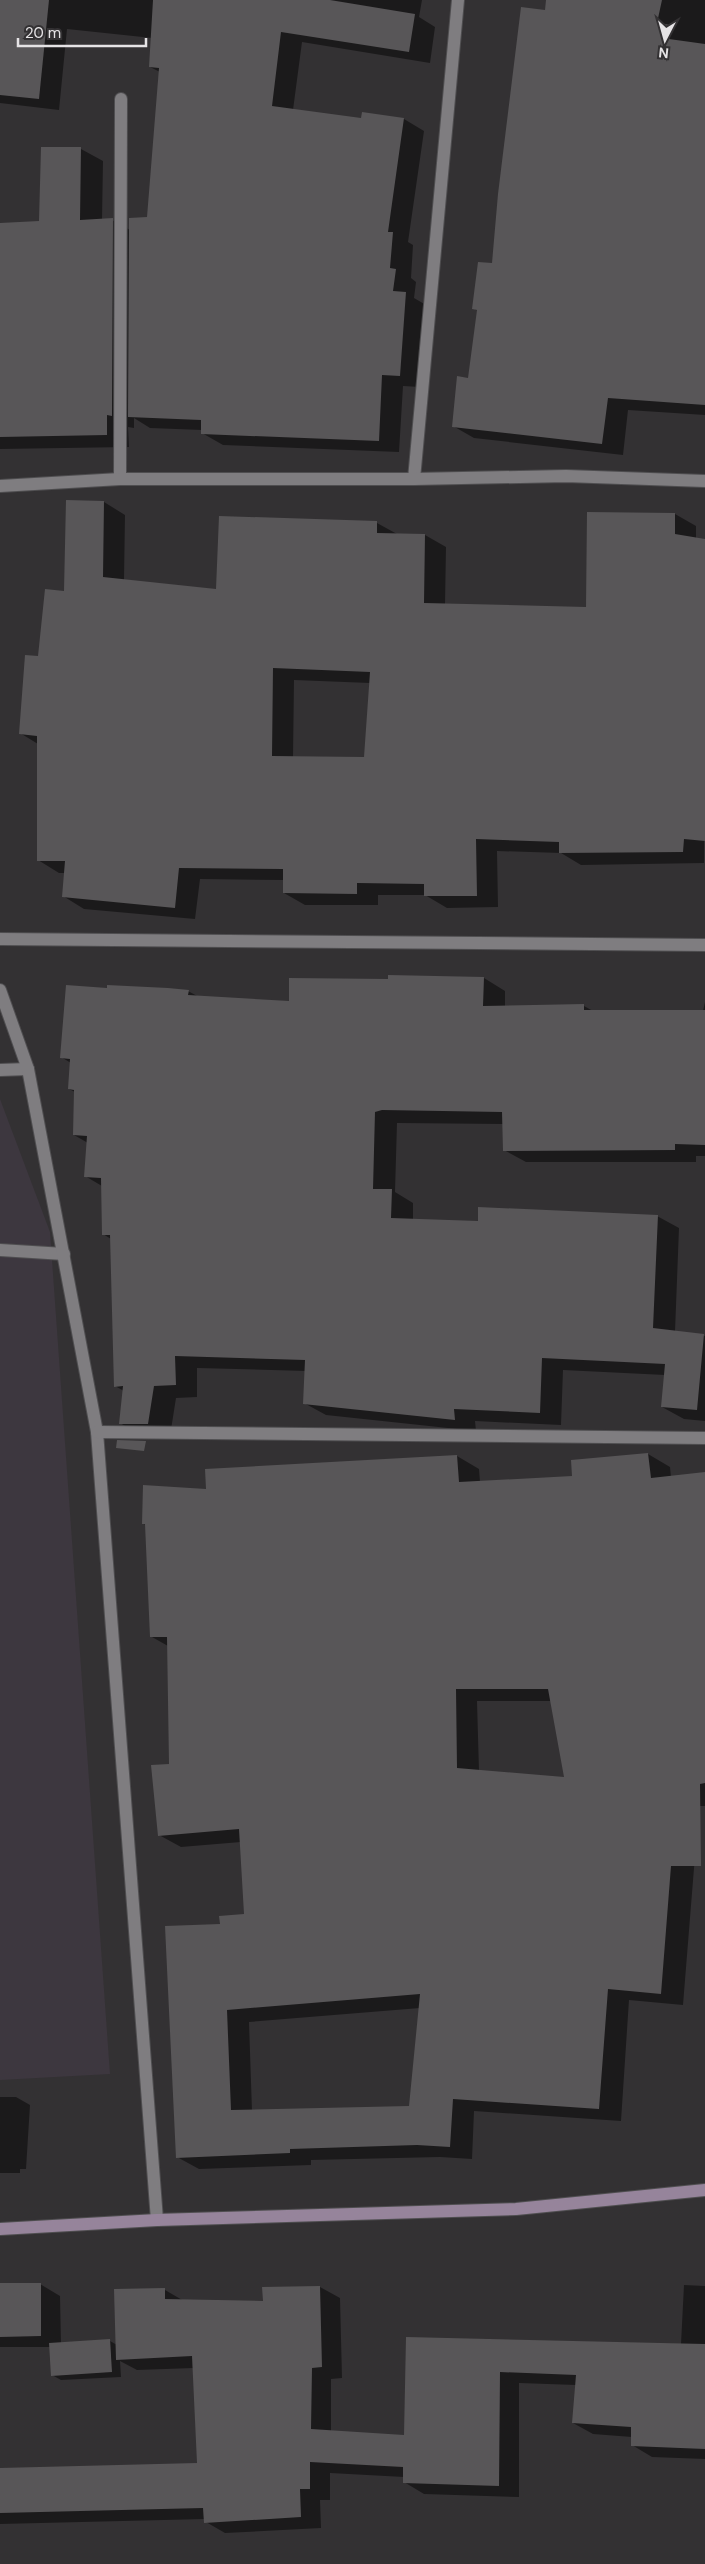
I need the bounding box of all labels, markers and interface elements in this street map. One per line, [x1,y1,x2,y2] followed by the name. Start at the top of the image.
[18,15,145,47] scale bar
[640,15,690,65] north arrow
[25,23,61,43] text: 20 m
[658,43,670,62] text: N

